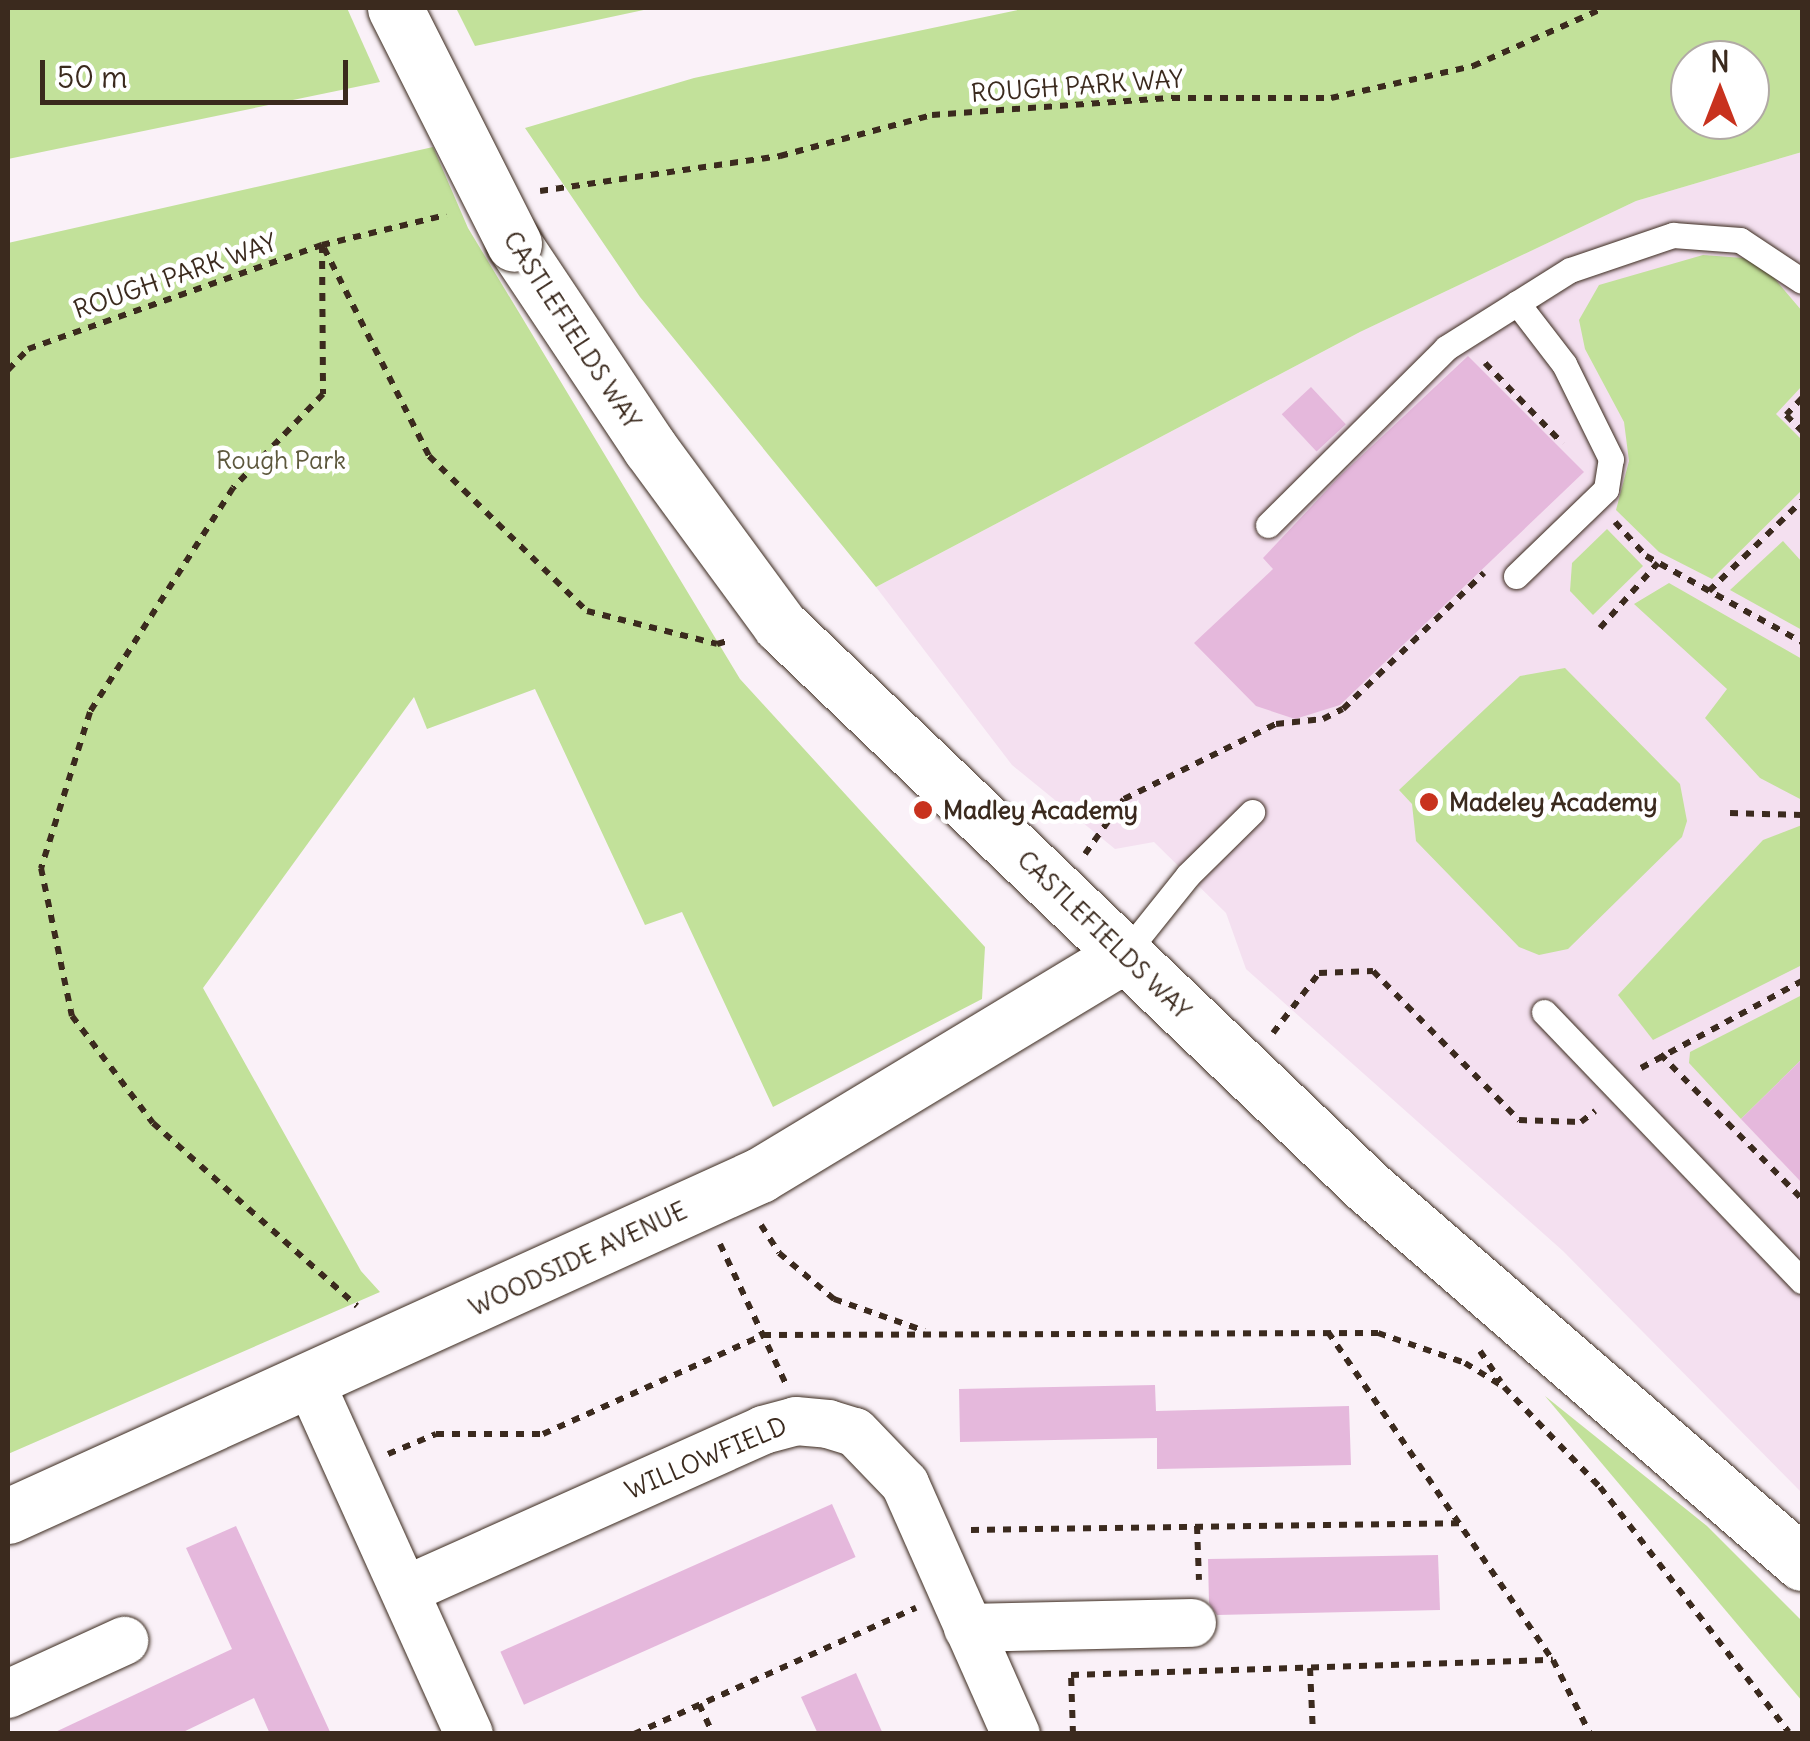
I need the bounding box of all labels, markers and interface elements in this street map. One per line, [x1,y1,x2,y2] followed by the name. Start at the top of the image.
[45,40,352,102] scale bar
[1670,40,1770,140] north arrow
[1710,44,1730,80] text: N
[57,58,127,96] text: 50 m
[970,64,1184,108] street label: ROUGH PARK WAY
[497,226,647,434] street label: CASTLEFIELDS WAY
[70,227,280,325] street label: ROUGH PARK WAY
[216,445,346,475] park label: Rough Park
[1449,787,1657,817] place label: Madeley Academy
[1418,791,1440,813] marker: Madeley Academy
[943,795,1138,825] place label: Madley Academy
[912,799,934,821] marker: Madley Academy
[1011,844,1197,1026] street label: CASTLEFIELDS WAY
[464,1195,692,1323] street label: WOODSIDE AVENUE
[621,1410,791,1506] street label: WILLOWFIELD

